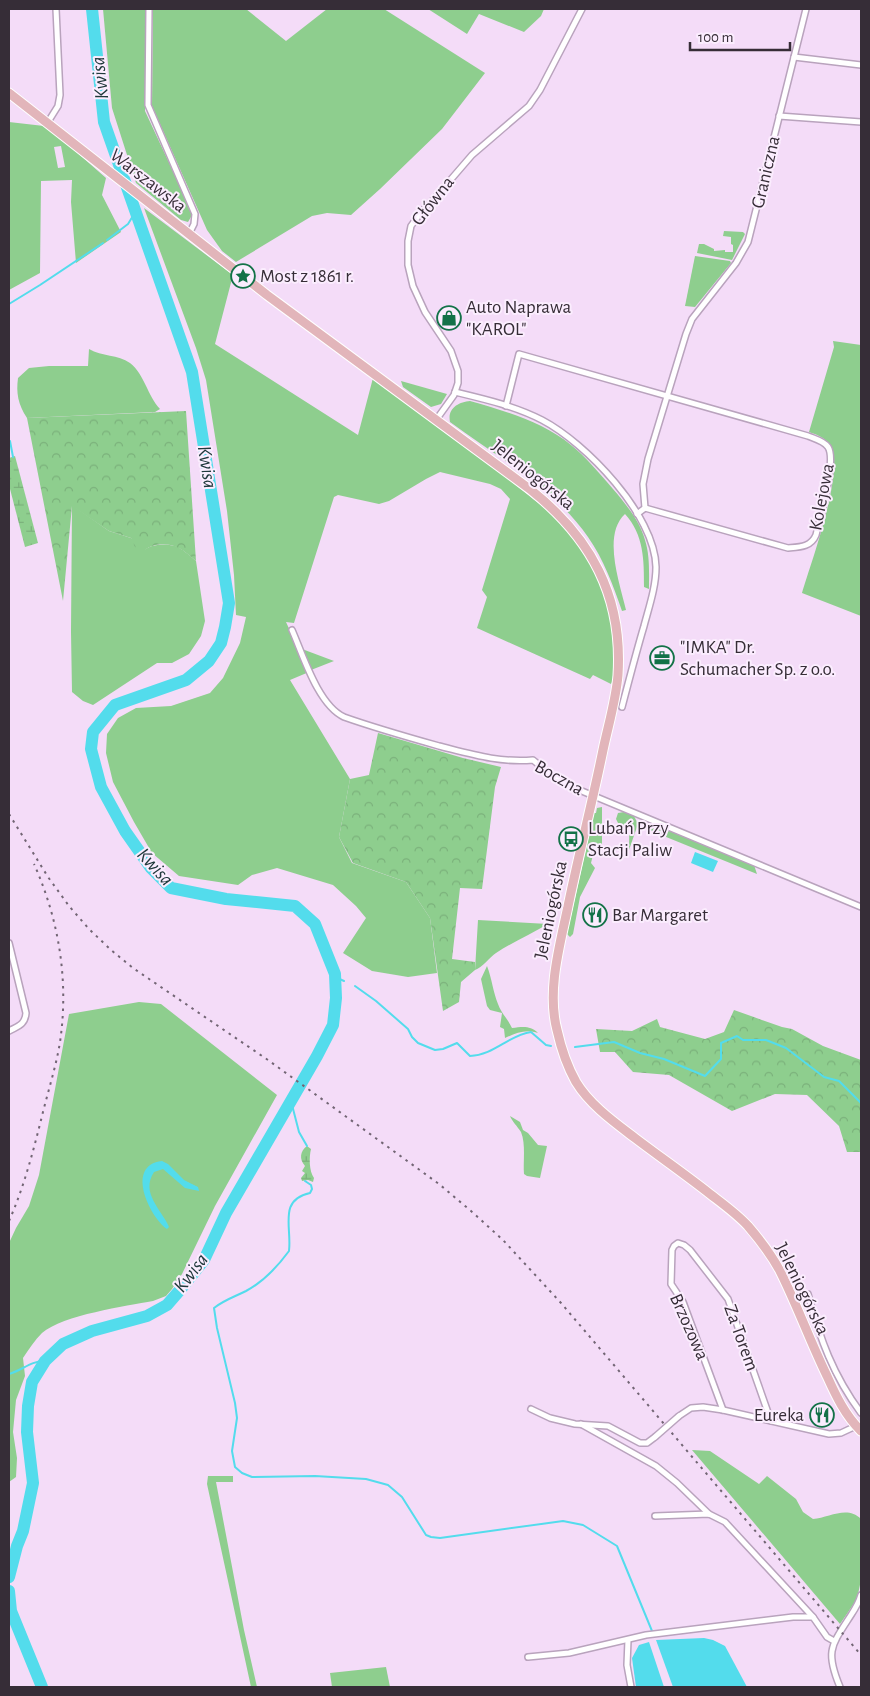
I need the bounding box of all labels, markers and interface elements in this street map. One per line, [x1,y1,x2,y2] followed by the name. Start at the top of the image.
[690,20,790,52] scale bar
[698,30,733,45] text: 100 m
[88,56,112,100] water label: Kwisa
[748,134,784,210] street label: Graniczna
[106,146,190,217] street label: Warszawska
[408,173,458,229] street label: Główna
[230,263,256,289] place icon: Most z 1861 r.
[260,267,354,286] place label: Most z 1861 r.
[466,298,571,339] place label: Auto Naprawa "KAROL"
[436,305,462,331] shop icon: Auto Naprawa "KAROL"
[488,436,578,514] street label: Jeleniogórska
[194,444,220,490] water label: Kwisa
[806,462,838,532] street label: Kolejowa
[680,638,835,679] place label: "IMKA" Dr. Schumacher Sp. z o.o.
[649,645,675,671] office icon: "IMKA" Dr. Schumacher Sp. z o.o.
[531,757,587,799] street label: Boczna
[588,819,672,860] place label: Lubań Przy Stacji Paliw
[558,826,584,852] bus stop icon: Lubań Przy Stacji Paliw
[133,844,177,890] water label: Kwisa
[531,859,571,961] street label: Jeleniogórska
[582,902,608,928] restaurant icon: Bar Margaret
[612,906,708,925] place label: Bar Margaret
[772,1240,833,1338] street label: Jeleniogórska
[170,1250,212,1296] water label: Kwisa
[666,1291,712,1363] street label: Brzozowa
[720,1302,762,1374] street label: Za Torem
[809,1402,835,1428] restaurant icon: Eureka
[754,1406,804,1425] place label: Eureka

